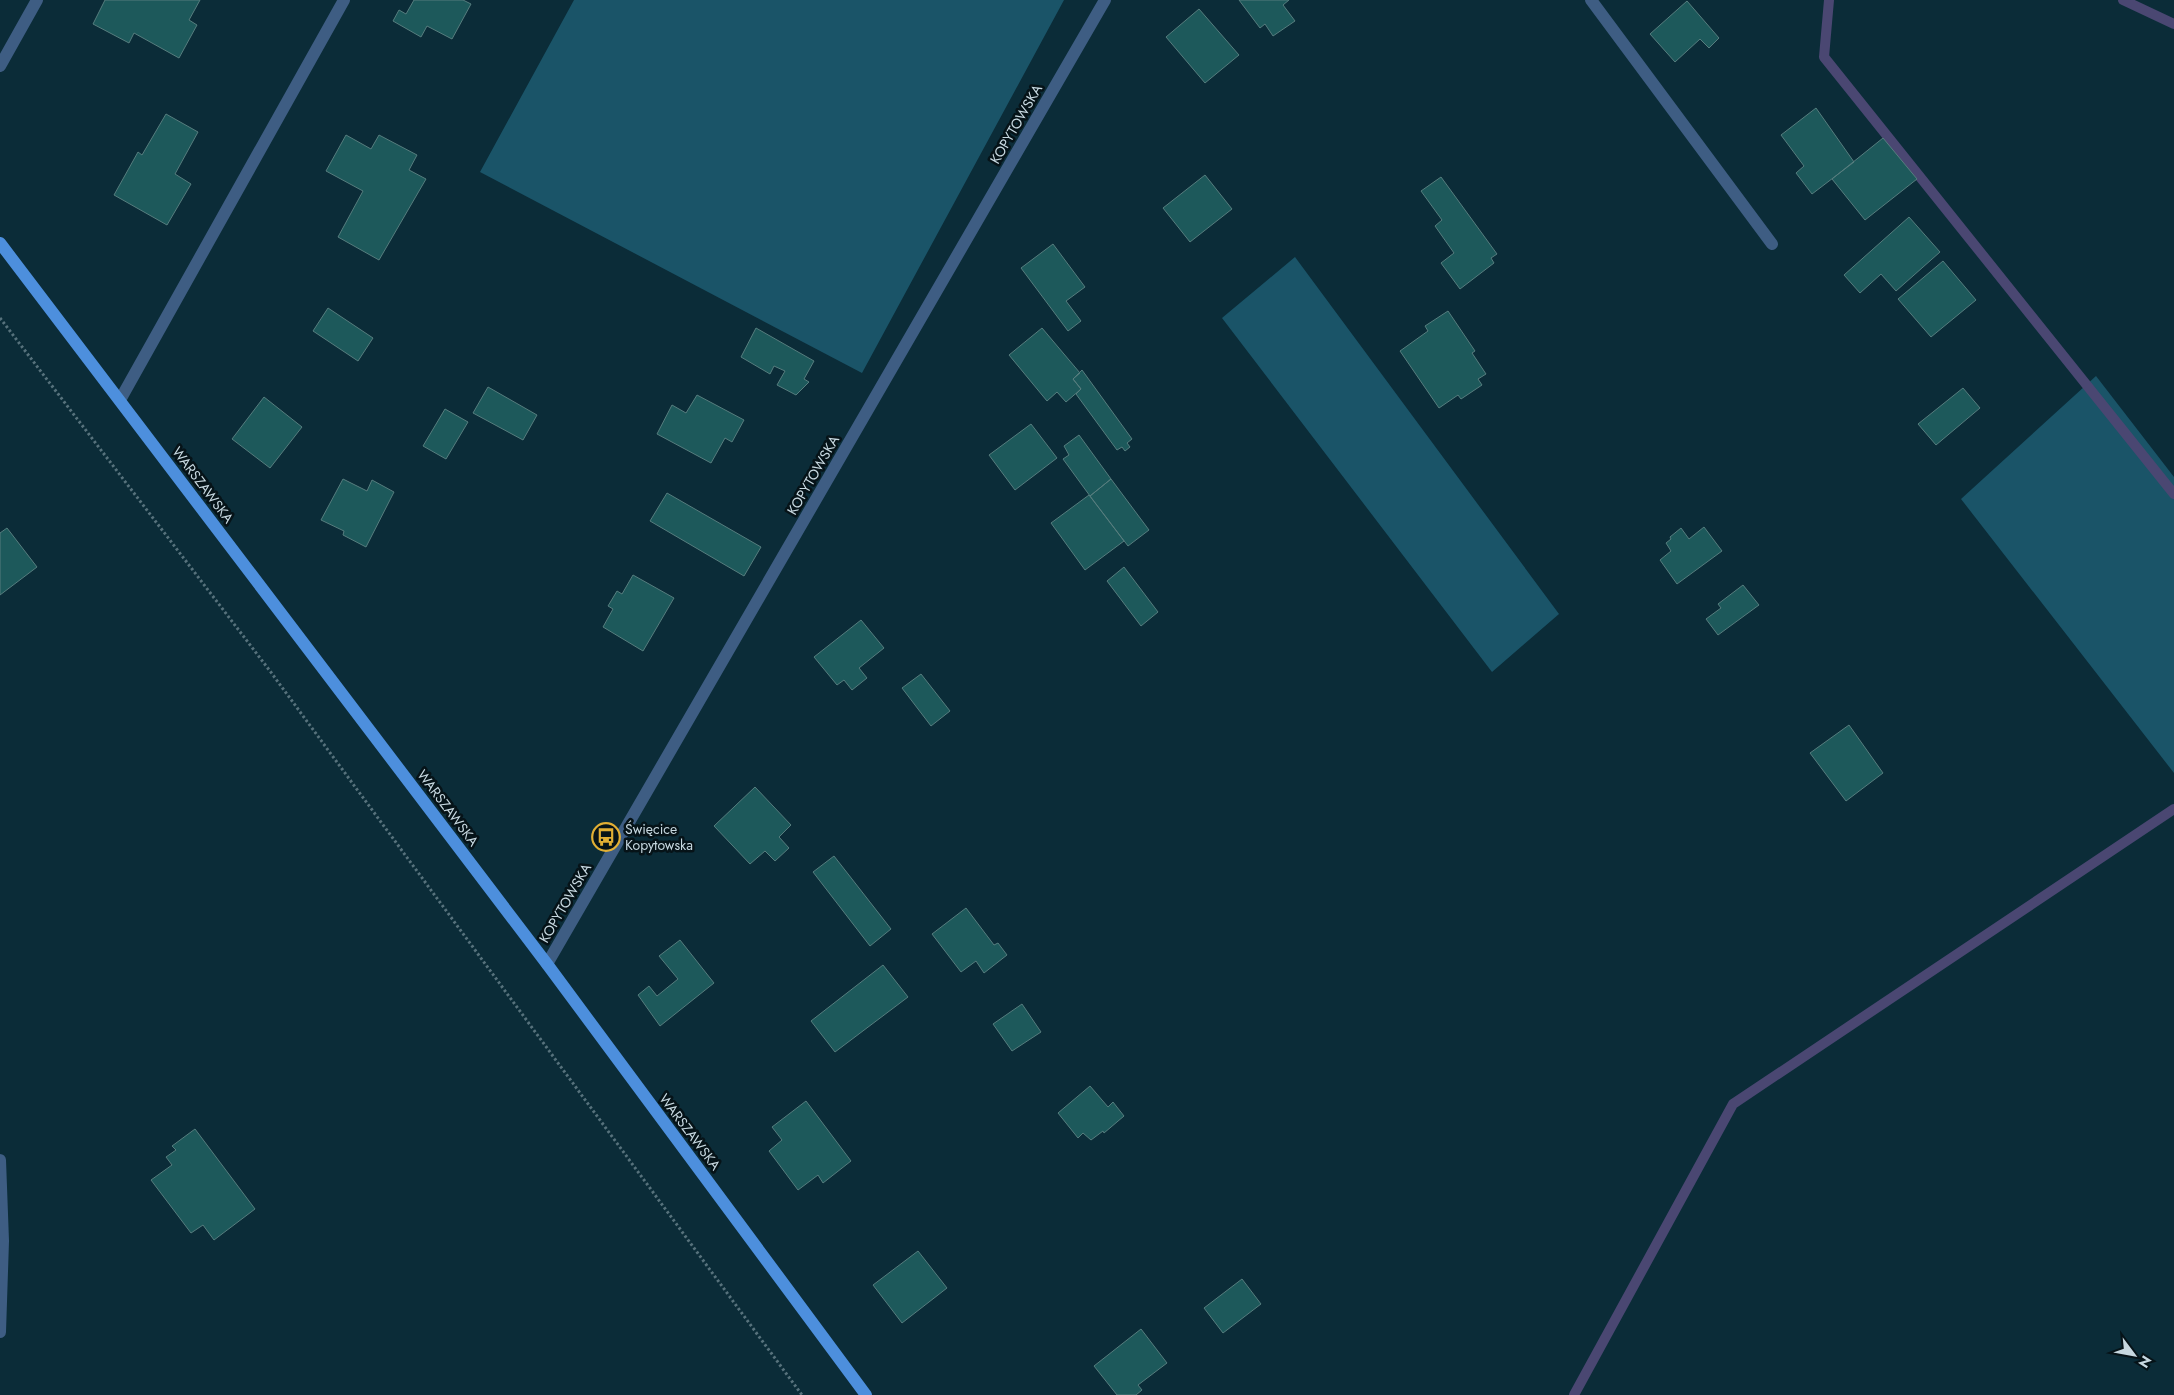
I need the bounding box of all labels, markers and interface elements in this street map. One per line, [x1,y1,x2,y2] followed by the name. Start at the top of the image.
[985,80,1047,168] street label: KOPYTOWSKA
[782,431,844,519] street label: KOPYTOWSKA
[168,442,239,528] street label: WARSZAWSKA
[413,765,484,851] street label: WARSZAWSKA
[625,819,693,855] place label: Święcice Kopytowska
[591,822,621,852] bus stop icon: Święcice Kopytowska
[534,859,596,947] street label: KOPYTOWSKA
[655,1089,726,1175] street label: WARSZAWSKA
[2109,1330,2159,1380] north arrow
[2134,1352,2156,1372] text: N

